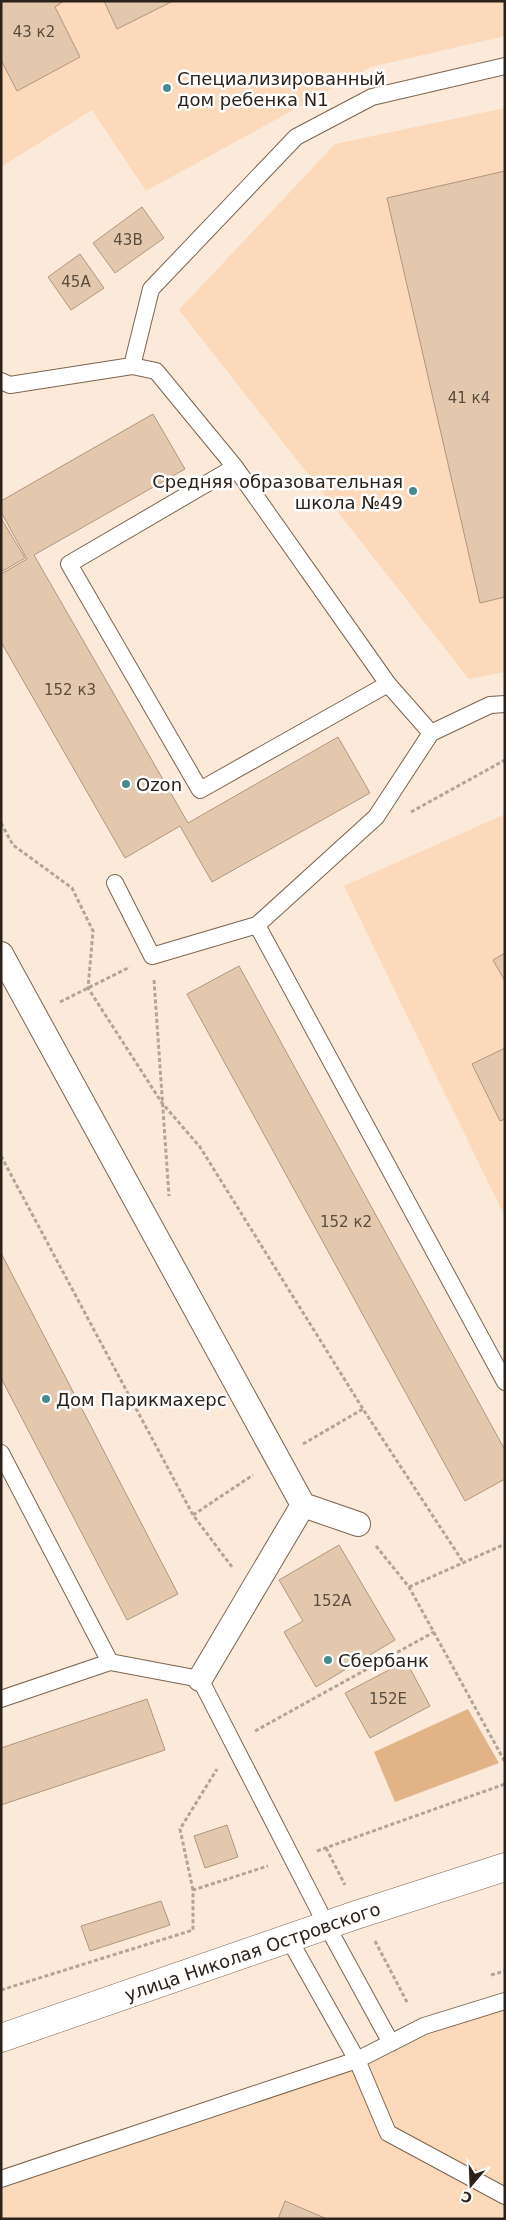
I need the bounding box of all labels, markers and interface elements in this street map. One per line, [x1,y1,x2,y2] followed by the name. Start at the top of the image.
[13,23,55,41] house number: 43 к2
[177,68,385,110] place label: Специализированный дом ребенка N1
[161,82,173,94] marker: Специализированный дом ребенка N1
[113,231,143,249] house number: 43В
[61,273,91,291] house number: 45А
[448,389,490,407] house number: 41 к4
[152,471,403,513] place label: Средняя образовательная школа №49
[407,485,419,497] marker: Средняя образовательная школа №49
[44,681,96,699] house number: 152 к3
[136,774,182,795] place label: Ozon
[120,778,132,790] marker: Ozon
[320,1213,372,1231] house number: 152 к2
[56,1389,227,1410] place label: Дом Парикмахерс
[40,1393,52,1405] marker: Дом Парикмахерс
[313,1592,352,1610] house number: 152А
[338,1650,429,1671] place label: Сбербанк
[322,1654,334,1666] marker: Сбербанк
[369,1690,407,1708] house number: 152Е
[122,1897,383,2005] street label: улица Николая Островского
[446,2160,496,2210] north arrow
[459,2188,474,2207] text: С

